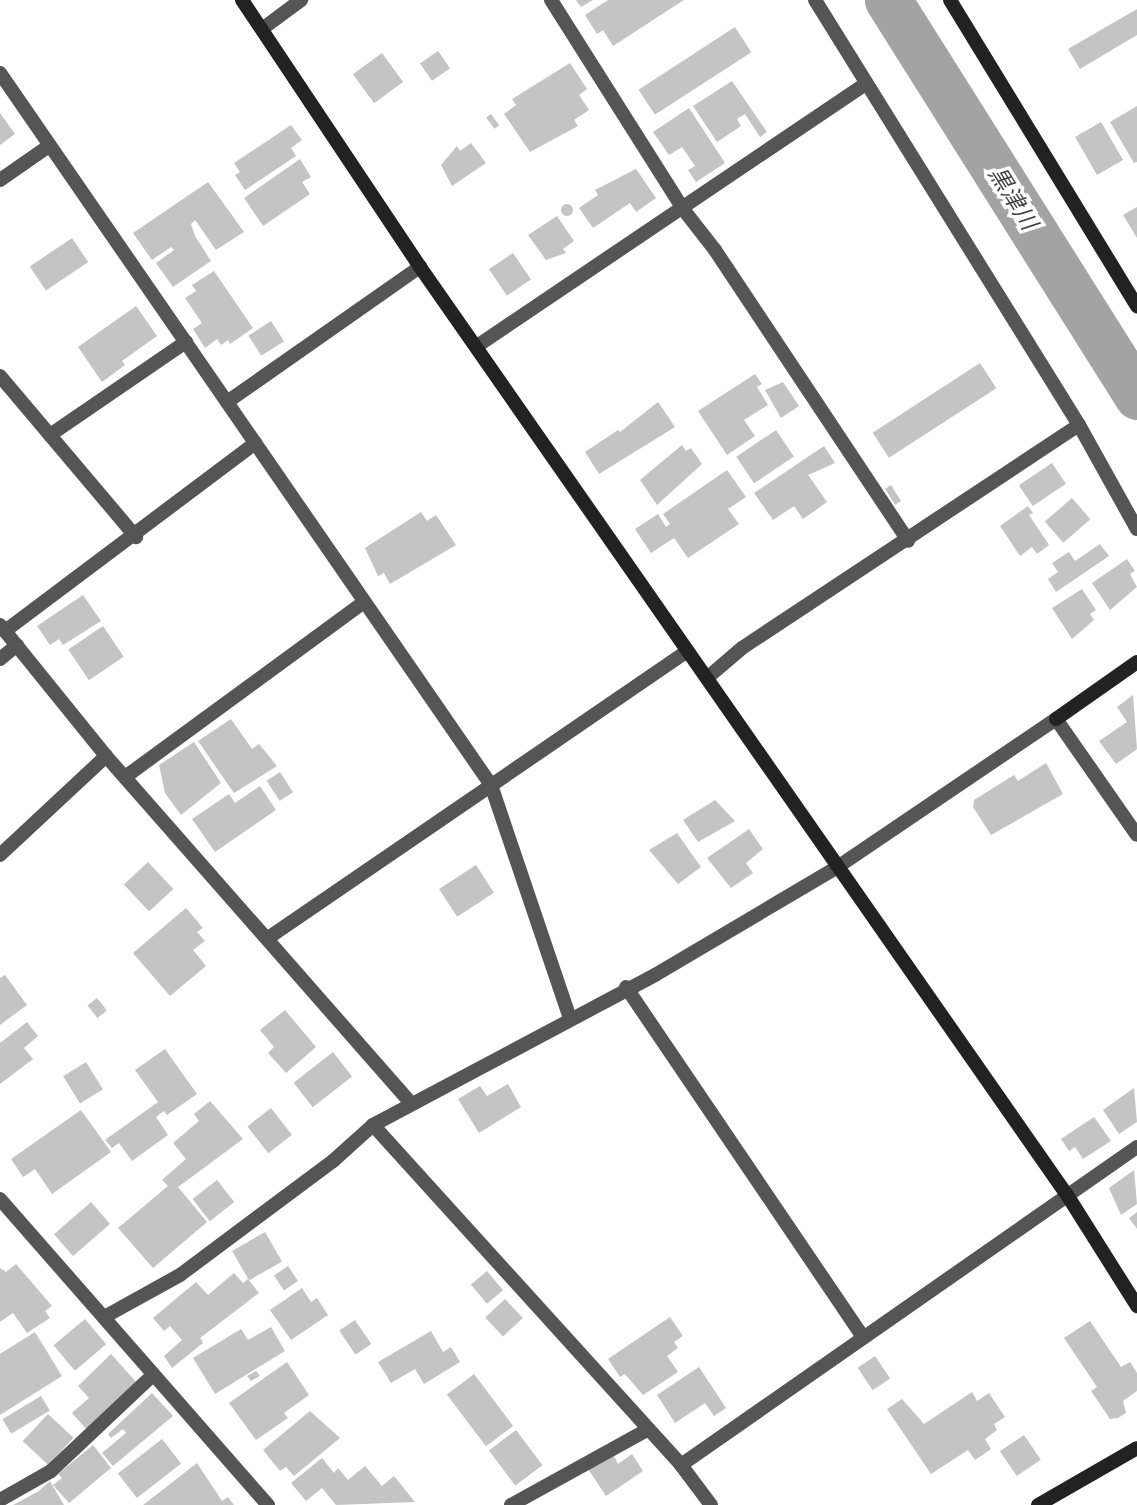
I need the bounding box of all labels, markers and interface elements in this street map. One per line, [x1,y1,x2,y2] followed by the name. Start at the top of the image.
[983,161,1043,235] water label: 黒津川

